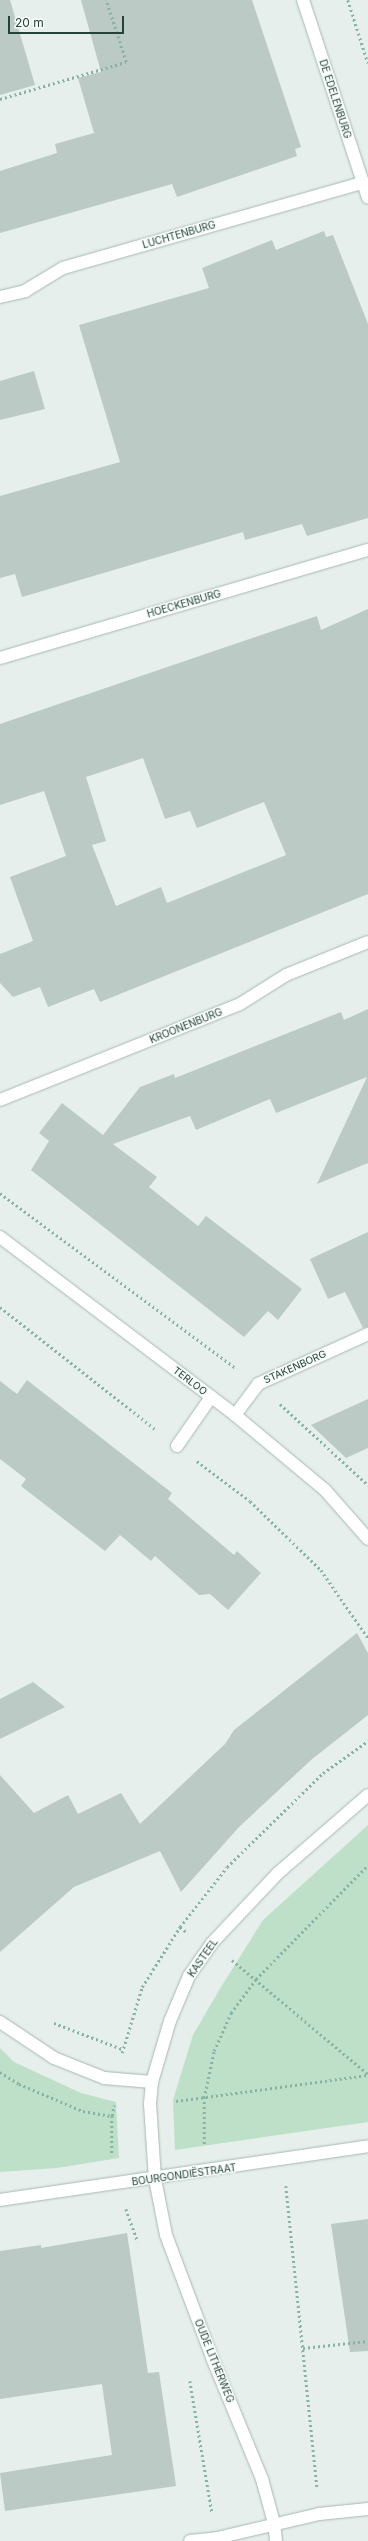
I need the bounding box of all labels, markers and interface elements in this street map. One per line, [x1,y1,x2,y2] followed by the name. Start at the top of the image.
[10,8,126,34] scale bar
[15,15,44,30] text: 20 m
[317,58,353,140] street label: DE EDELENBURG
[141,219,217,251] street label: LUCHTENBURG
[146,588,222,620] street label: HOECKENBURG
[148,1006,224,1046] street label: KROONENBURG
[262,1348,328,1386] street label: STAKENBORG
[171,1364,209,1398] street label: TERLOO
[185,1936,221,1980] street label: KASTEEL
[131,2162,237,2188] street label: BOURGONDIËSTRAAT
[192,2317,236,2405] street label: OUDE LITHERWEG

